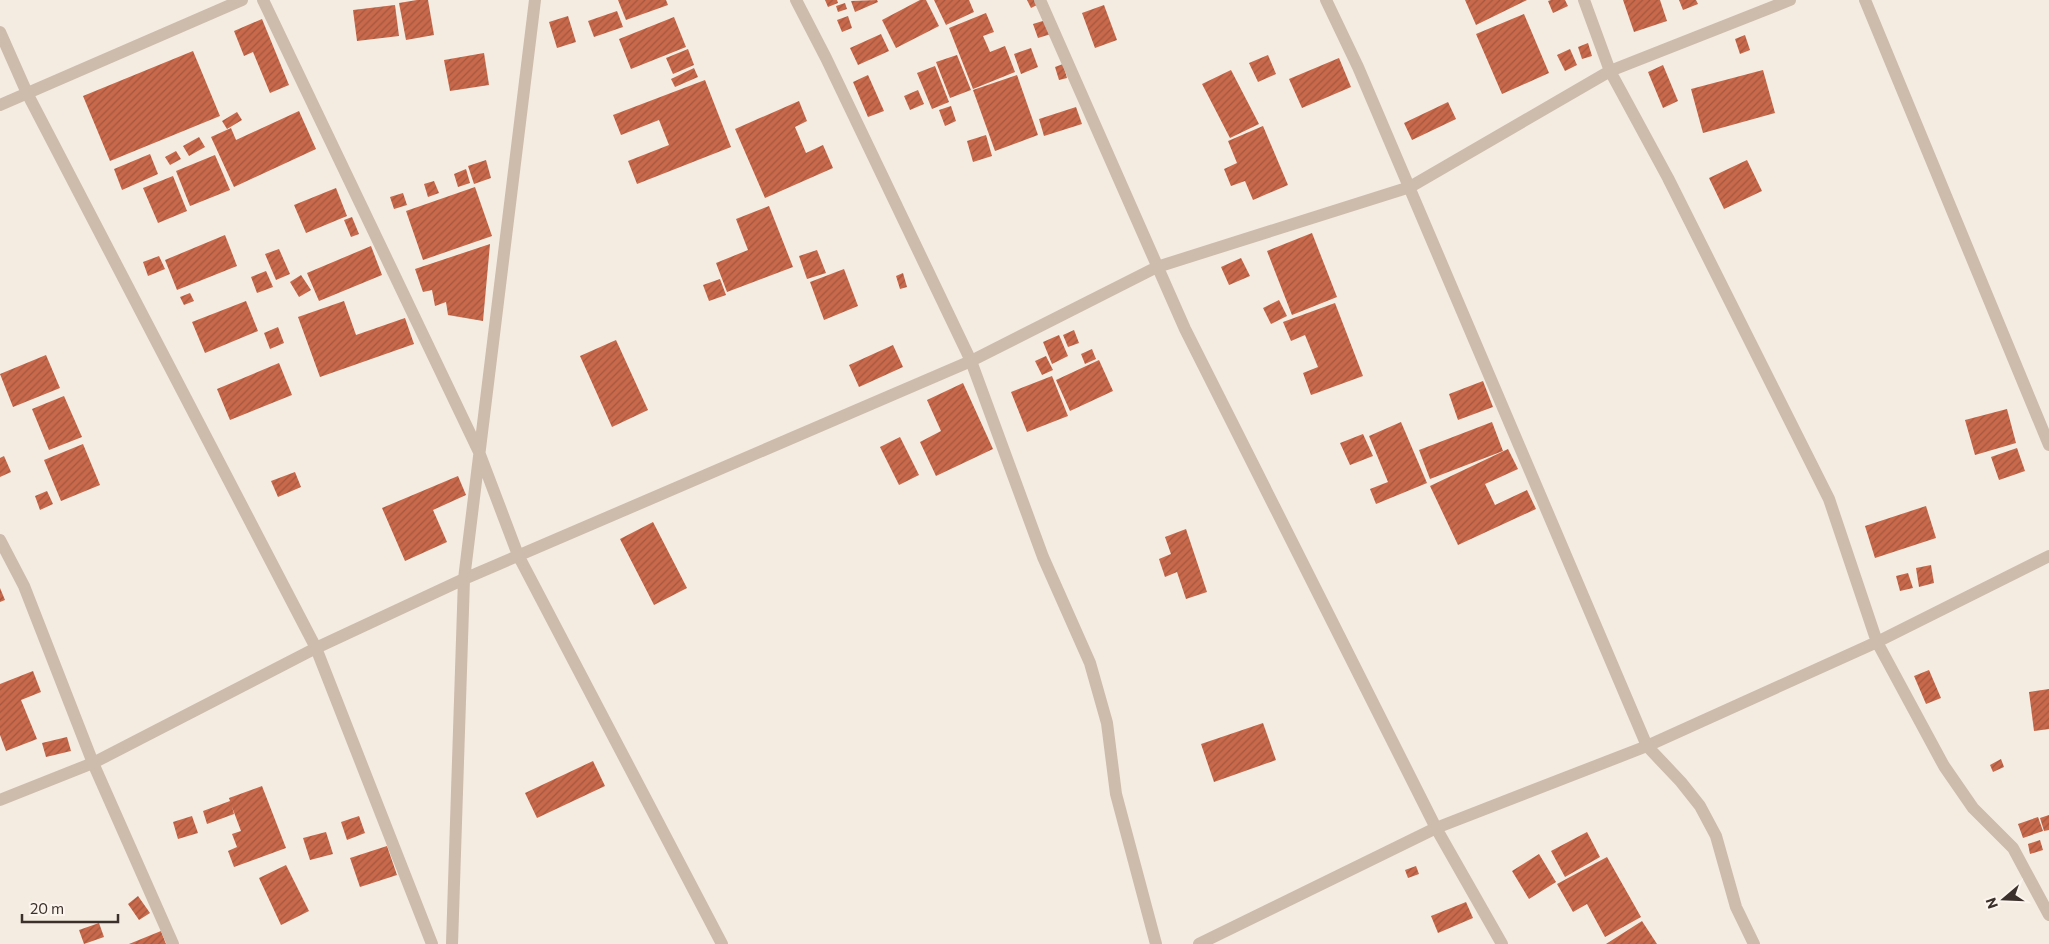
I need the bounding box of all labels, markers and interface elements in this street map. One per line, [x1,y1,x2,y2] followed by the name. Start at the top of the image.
[1979,874,2029,924] north arrow
[22,892,119,924] scale bar
[1981,896,2001,911] text: N
[30,899,64,917] text: 20 m

